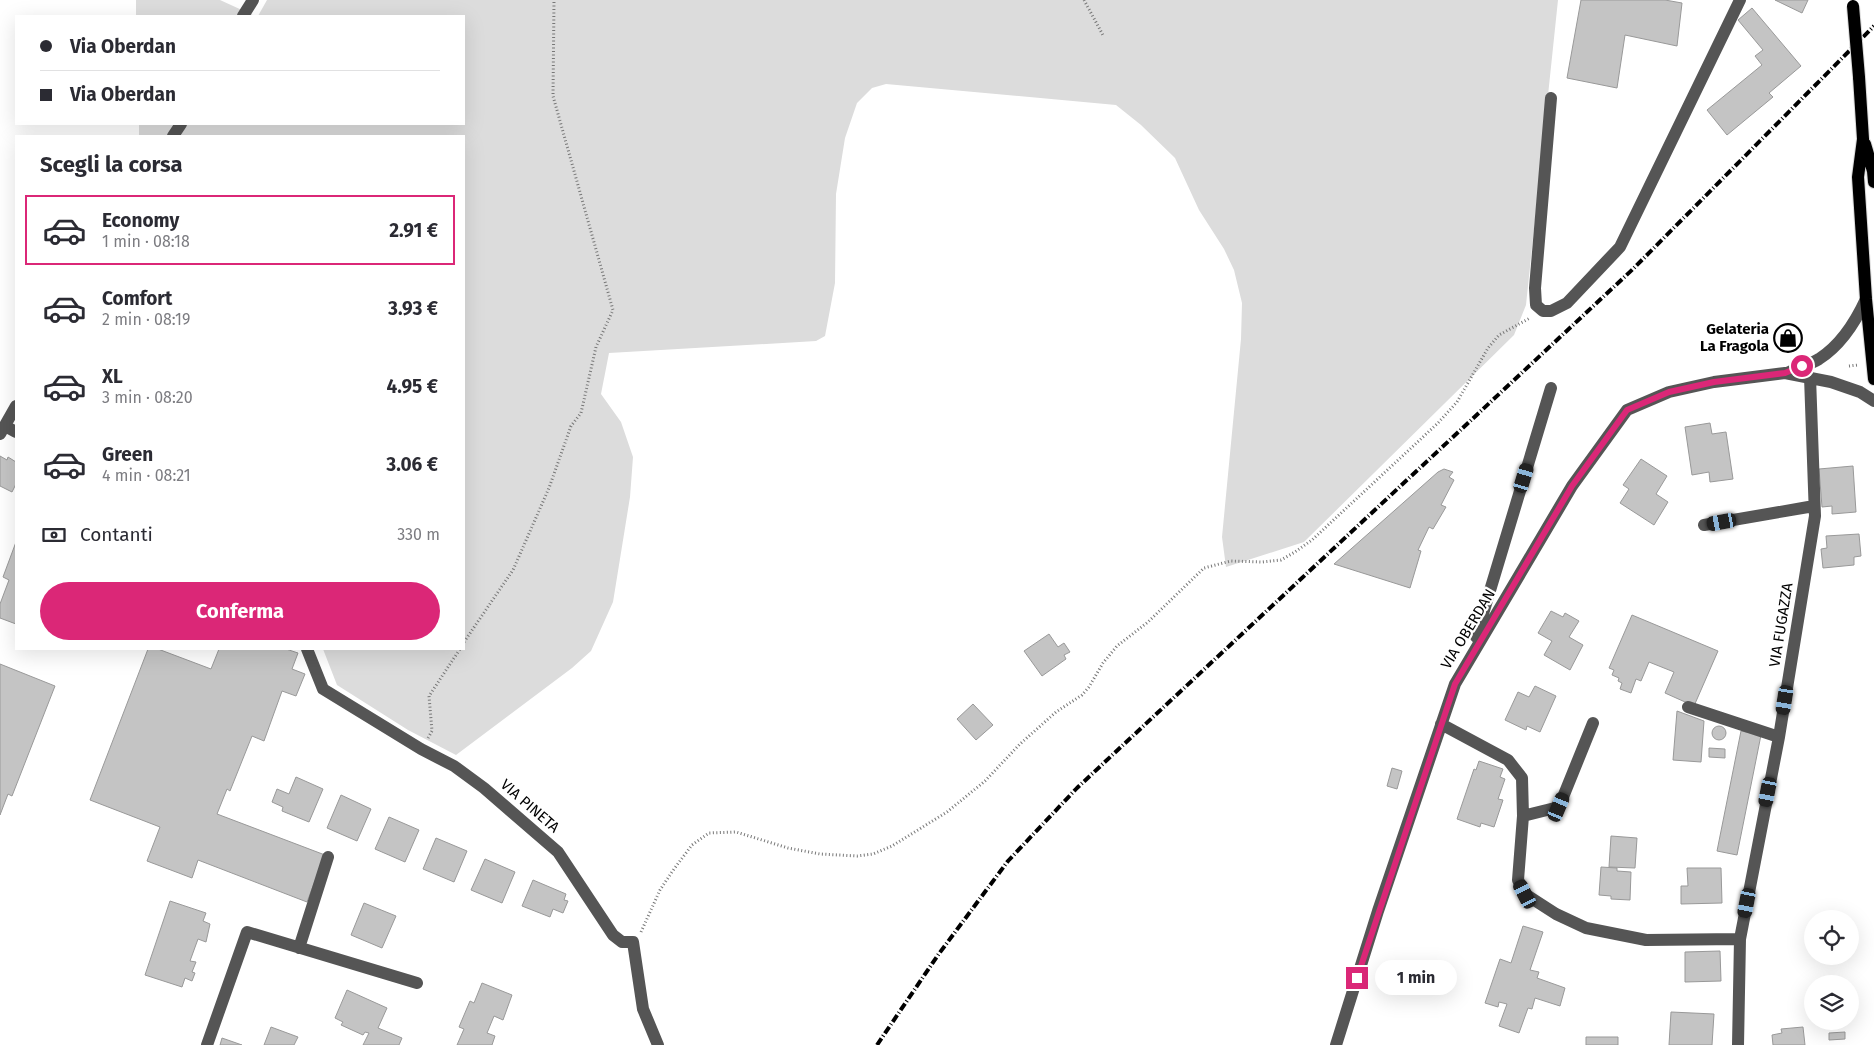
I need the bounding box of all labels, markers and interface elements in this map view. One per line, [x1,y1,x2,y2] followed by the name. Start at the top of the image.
[70,35,176,58] text: Via Oberdan
[70,83,176,106] text: Via Oberdan
[40,151,183,178] text: Scegli la corsa
[42,208,87,253] icon: car
[102,209,179,232] text: Economy
[389,219,438,242] text: 2.91 €
[102,232,190,251] text: 1 min · 08:18
[42,286,87,331] icon: car
[102,287,172,310] text: Comfort
[388,297,438,320] text: 3.93 €
[102,310,190,329] text: 2 min · 08:19
[1700,320,1769,355] place label: Gelateria La Fragola
[1773,323,1803,353] shop icon: Gelateria La Fragola
[1791,355,1813,377] route start
[42,364,87,409] icon: car
[102,365,123,388] text: XL
[387,375,438,398] text: 4.95 €
[102,388,193,407] text: 3 min · 08:20
[42,442,87,487] icon: car
[102,443,153,466] text: Green
[386,453,438,476] text: 3.06 €
[1512,461,1535,495] car
[102,466,191,485] text: 4 min · 08:21
[1705,512,1738,532] car
[40,521,68,549] icon: cash
[80,523,153,546] text: Contanti
[397,525,440,544] text: 330 m
[1765,581,1797,668] street label: VIA FUGAZZA
[40,582,440,640] button: Conferma
[1437,586,1499,672] street label: VIA OBERDAN
[1775,684,1794,716] car
[497,775,564,837] street label: VIA PINETA
[1757,776,1778,808] car
[1546,790,1571,824] car
[1511,877,1538,911] car
[1736,887,1757,919] car
[1804,910,1859,1030] map controls
[1804,910,1859,965] button: locate
[1374,960,1457,996] callout: 1 min
[1346,967,1368,989] route end
[1397,968,1435,987] text: 1 min
[1804,975,1859,1030] button: layers

